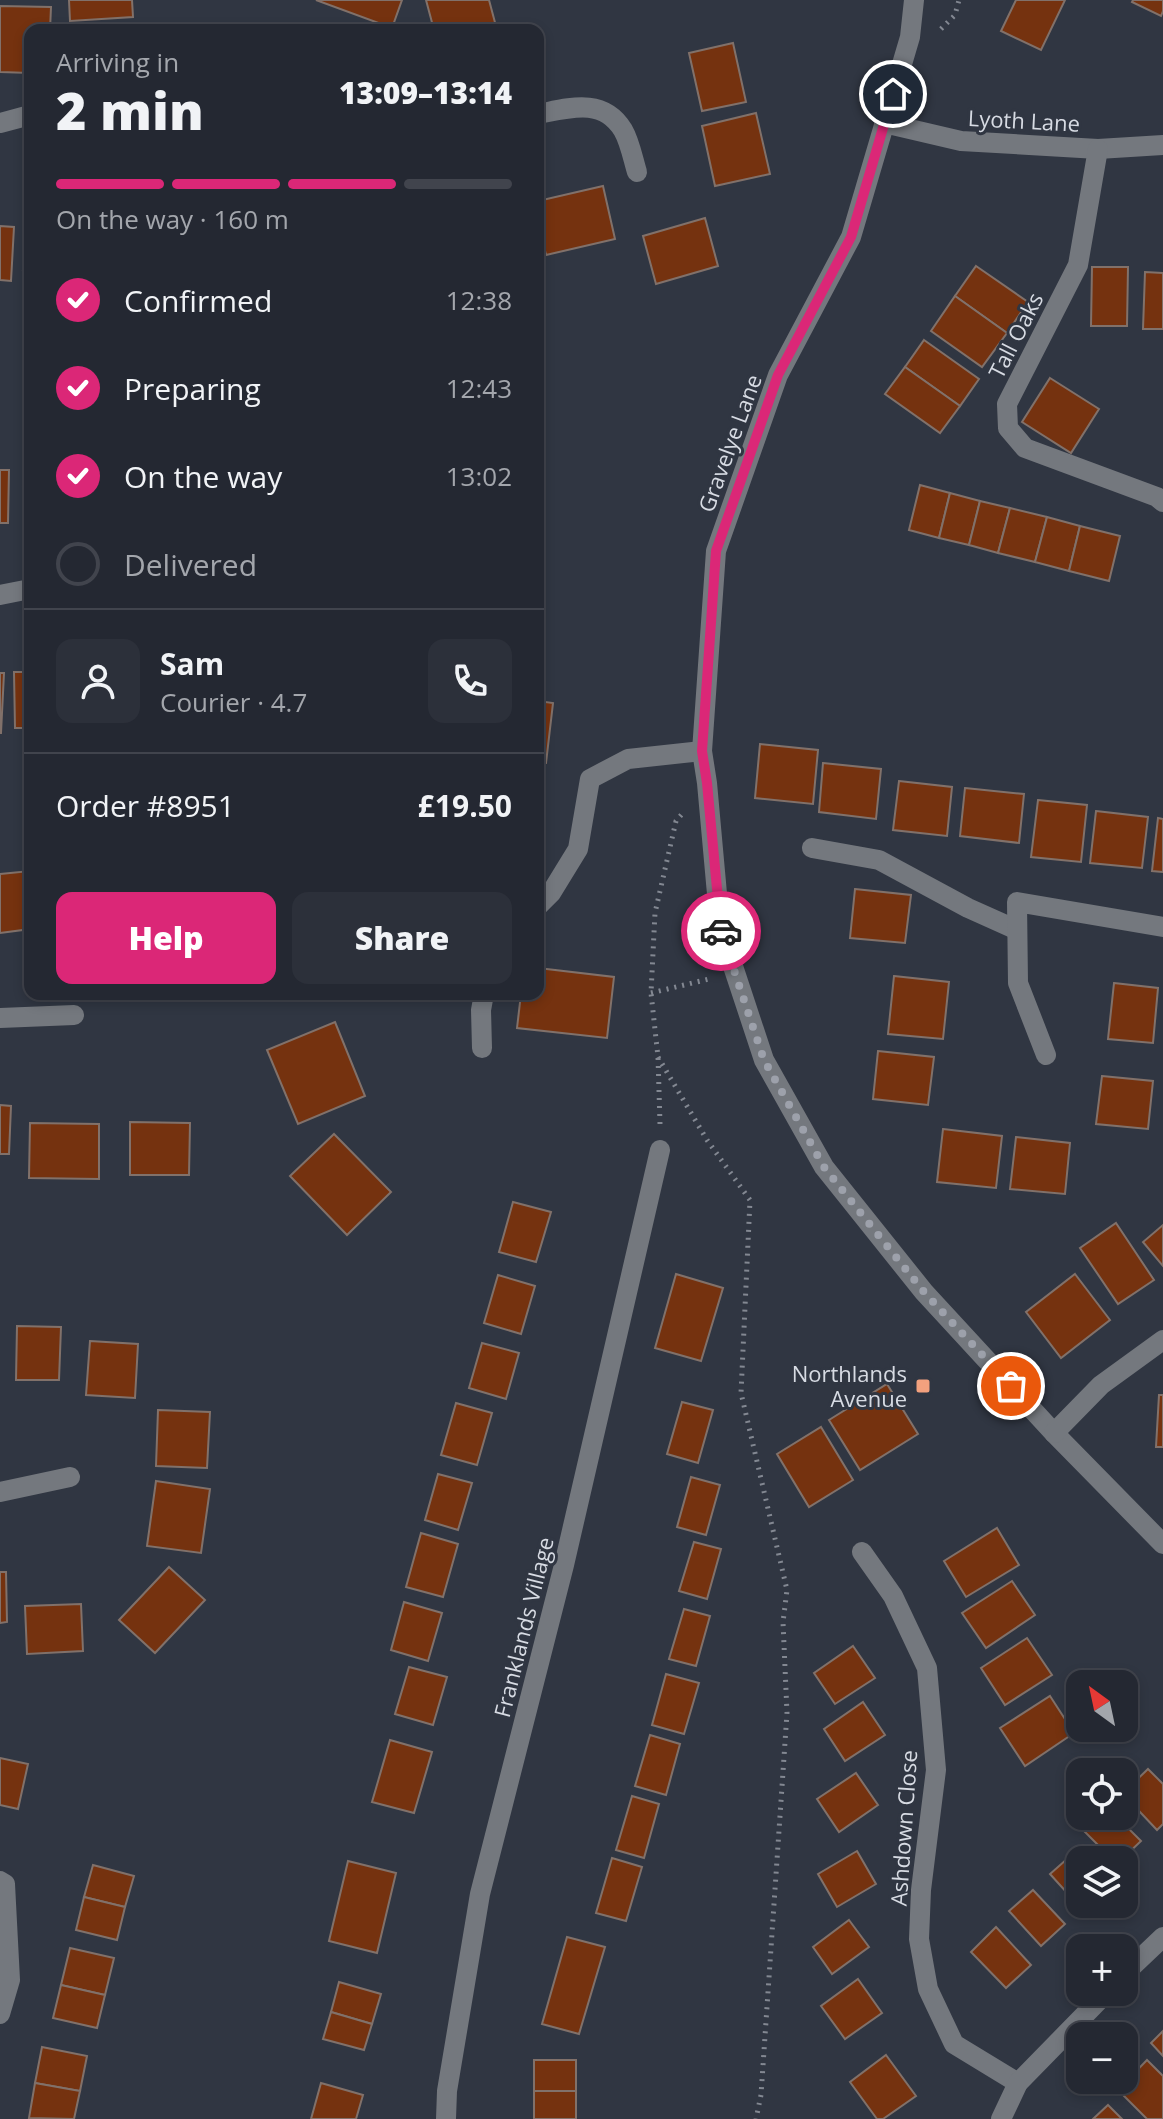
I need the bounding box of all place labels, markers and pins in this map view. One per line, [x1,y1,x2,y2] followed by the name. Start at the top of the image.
[859,60,927,128] pin
[977,1352,1045,1420] pin
[792,1358,907,1413] place label: Northlands Avenue
[914,1377,932,1395] marker: Northlands Avenue

